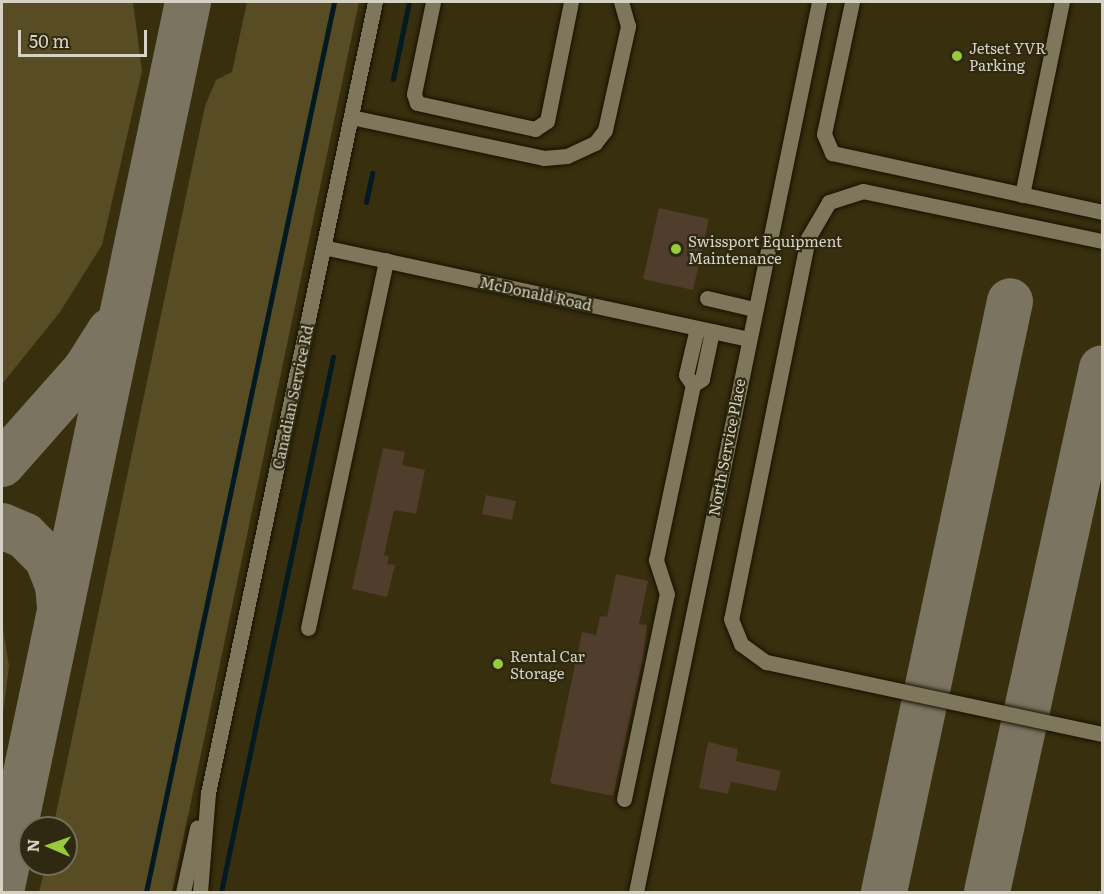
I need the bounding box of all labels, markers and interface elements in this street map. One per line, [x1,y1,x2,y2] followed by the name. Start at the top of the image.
[21,18,150,56] scale bar
[29,27,70,54] text: 50 m
[969,38,1046,73] place label: Jetset YVR Parking
[950,49,964,63] marker: Jetset YVR Parking
[688,231,842,266] place label: Swissport Equipment Maintenance
[669,242,683,256] marker: Swissport Equipment Maintenance
[478,272,594,314] street label: McDonald Road
[268,323,316,471] street label: Canadian Service Rd
[704,377,748,517] street label: North Service Place
[510,646,585,681] place label: Rental Car Storage
[491,657,505,671] marker: Rental Car Storage
[18,816,78,876] north arrow
[20,838,44,853] text: N

